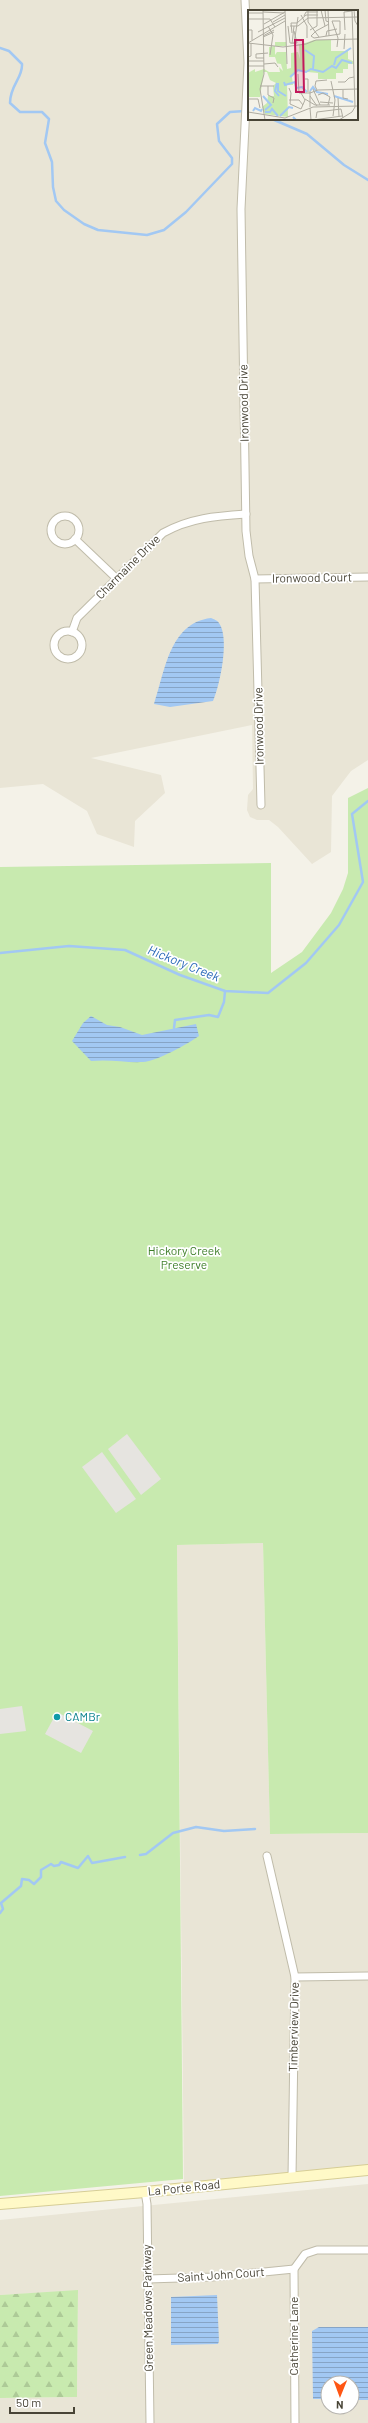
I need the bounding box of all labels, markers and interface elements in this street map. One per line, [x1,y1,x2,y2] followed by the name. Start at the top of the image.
[248,10,358,120] inset map
[235,364,251,442] street label: Ironwood Drive
[92,531,162,601] street label: Charmaine Drive
[272,569,352,585] street label: Ironwood Court
[250,687,266,765] street label: Ironwood Drive
[146,941,223,985] water label: Hickory Creek
[148,1243,220,1271] park label: Hickory Creek Preserve
[65,1709,101,1723] place label: CAMBr
[52,1712,62,1722] marker: CAMBr
[285,1982,301,2072] street label: Timberview Drive
[147,2176,221,2198] street label: La Porte Road
[139,2244,155,2372] street label: Green Meadows Parkway
[177,2264,265,2284] street label: Saint John Court
[286,2297,300,2375] street label: Catherine Lane
[320,2375,360,2415] north arrow
[10,2389,74,2415] scale bar
[16,2395,41,2409] text: 50 m
[336,2399,344,2412] text: N

